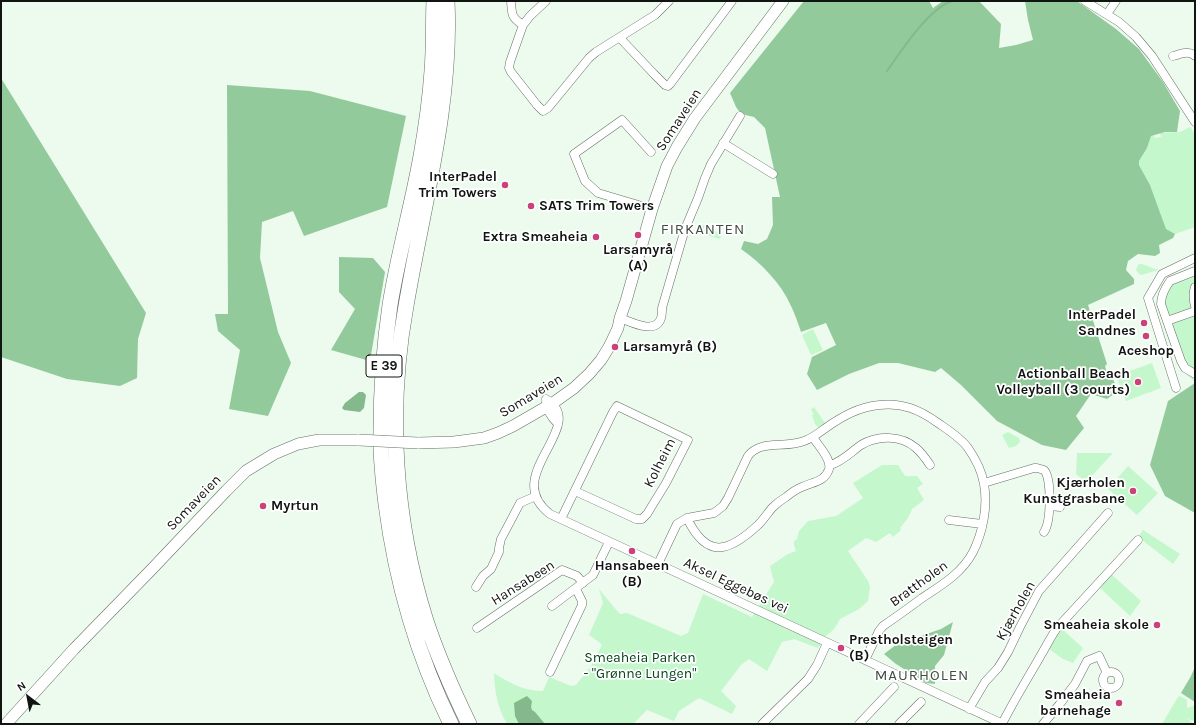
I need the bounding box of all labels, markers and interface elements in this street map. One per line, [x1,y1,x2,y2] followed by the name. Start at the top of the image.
[653,86,705,154] street label: Somaveien
[419,169,497,202] place label: InterPadel Trim Towers
[500,180,510,190] marker: InterPadel Trim Towers
[539,198,654,214] place label: SATS Trim Towers
[526,201,536,211] marker: SATS Trim Towers
[661,221,745,239] district label: FIRKANTEN
[483,229,588,245] place label: Extra Smeaheia
[633,230,643,240] marker: Larsamyrå (A)
[591,232,601,242] marker: Extra Smeaheia
[603,242,673,274] place label: Larsamyrå (A)
[1068,307,1136,340] place label: InterPadel Sandnes
[1139,318,1149,328] marker: InterPadel Sandnes
[1141,331,1151,341] marker: Aceshop
[623,339,717,355] place label: Larsamyrå (B)
[610,342,620,352] marker: Larsamyrå (B)
[1118,343,1174,359] place label: Aceshop
[366,355,402,377] road number: E 39
[996,366,1130,398] place label: Actionball Beach Volleyball (3 courts)
[496,371,566,421] street label: Somaveien
[1133,377,1143,387] marker: Actionball Beach Volleyball (3 courts)
[640,436,680,490] street label: Kolheim
[163,472,225,534] street label: Somaveien
[1023,475,1125,508] place label: Kjærholen Kunstgrasbane
[1128,486,1138,496] marker: Kjærholen Kunstgrasbane
[271,498,319,514] place label: Myrtun
[258,501,268,511] marker: Myrtun
[627,546,637,556] marker: Hansabeen (B)
[681,554,791,618] street label: Aksel Eggebøs vei
[488,557,558,609] street label: Hansabeen
[887,557,951,611] street label: Brattholen
[595,558,669,590] place label: Hansabeen (B)
[993,578,1039,644] street label: Kjærholen
[1043,617,1149,633] place label: Smeaheia skole
[1152,620,1162,630] marker: Smeaheia skole
[849,632,953,664] place label: Prestholsteigen (B)
[836,643,846,653] marker: Prestholsteigen (B)
[584,650,696,682] park label: Smeaheia Parken - "Grønne Lungen"
[875,667,969,685] district label: MAURHOLEN
[8,677,48,717] north arrow
[15,679,28,694] text: N
[1040,687,1111,720] place label: Smeaheia barnehage
[1114,698,1124,708] marker: Smeaheia barnehage

